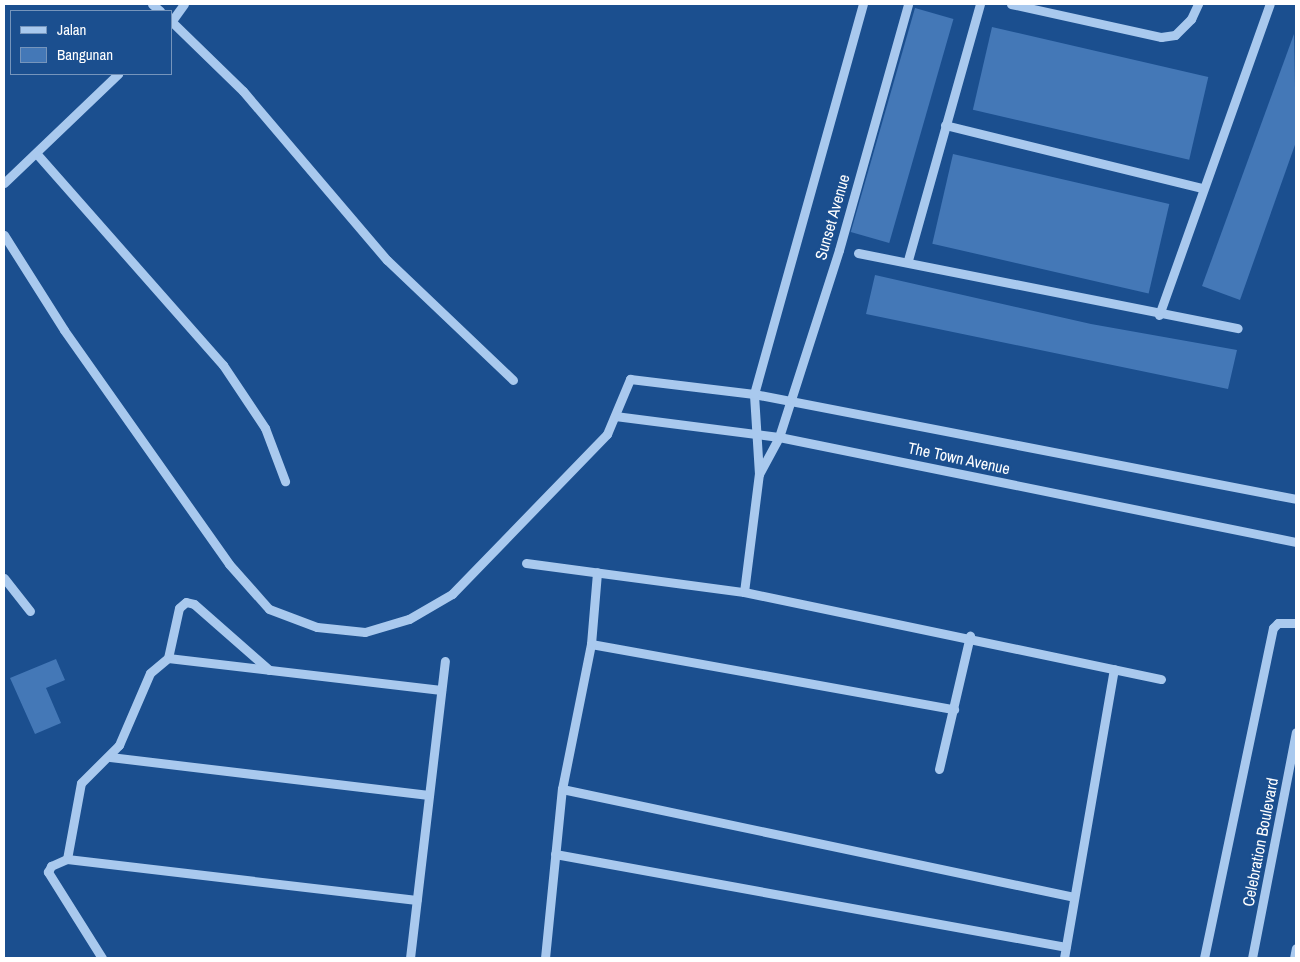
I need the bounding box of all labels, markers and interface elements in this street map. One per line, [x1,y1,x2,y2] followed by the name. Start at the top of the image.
[10,10,172,75] legend
[57,19,86,40] text: Jalan
[57,44,113,65] text: Bangunan
[811,172,853,262] street label: Sunset Avenue
[906,438,1012,478] street label: The Town Avenue
[1238,776,1282,908] street label: Celebration Boulevard

